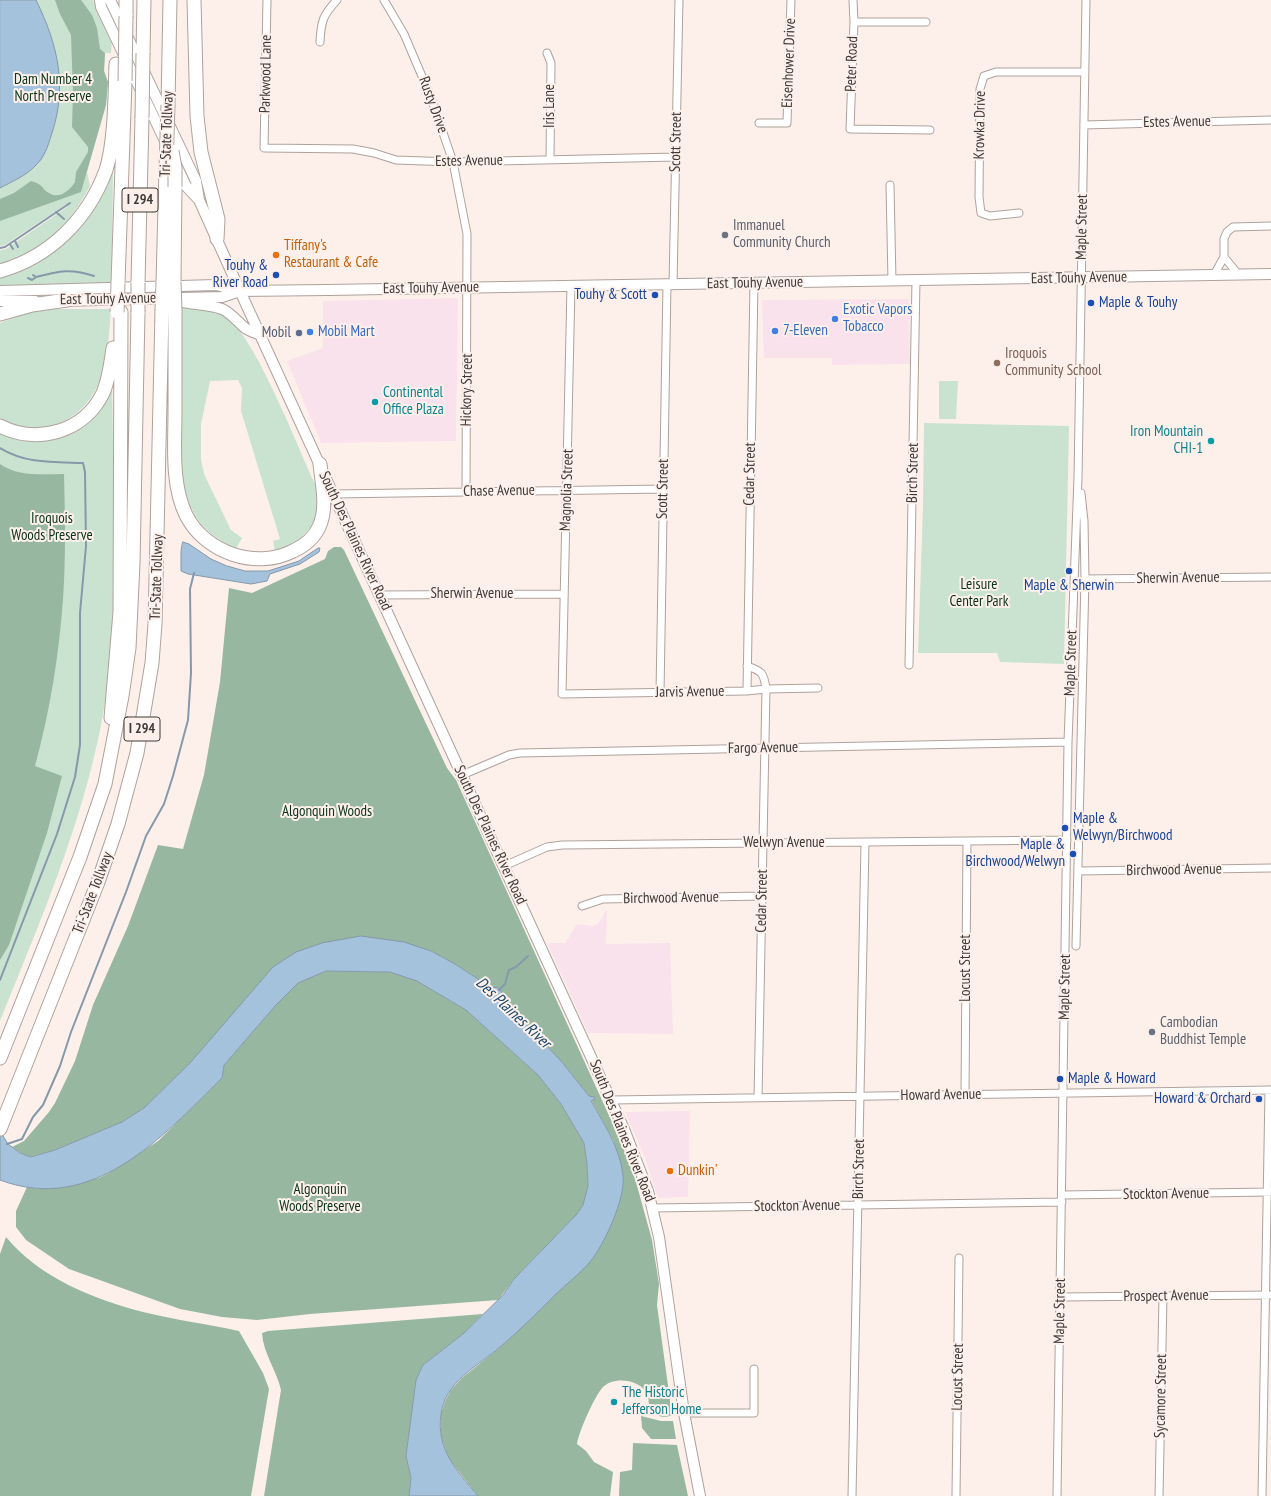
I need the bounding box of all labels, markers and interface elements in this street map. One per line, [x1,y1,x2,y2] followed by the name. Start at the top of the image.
[778,18,800,108] street label: Eisenhower Drive
[256,35,276,113] street label: Parkwood Lane
[842,36,862,92] street label: Peter Road
[14,71,92,106] park label: Dam Number 4 North Preserve
[414,74,452,136] street label: Rusty Drive
[541,84,559,128] street label: Iris Lane
[157,91,177,177] street label: Tri-State Tollway
[970,91,990,159] street label: Krowka Drive
[666,112,686,172] street label: Scott Street
[1143,112,1211,132] street label: Estes Avenue
[435,151,503,171] street label: Estes Avenue
[122,188,158,212] road number: I 294
[1072,194,1092,260] street label: Maple Street
[733,217,831,252] place label: Immanuel Community Church
[720,230,730,240] marker: Immanuel Community Church
[284,237,378,272] place label: Tiffany's Restaurant & Cafe
[271,250,281,260] marker: Tiffany's Restaurant & Cafe
[213,257,268,292] place label: Touhy & River Road
[1031,268,1127,288] street label: East Touhy Avenue
[271,270,281,280] marker: Touhy & River Road
[707,273,803,293] street label: East Touhy Avenue
[383,278,479,298] street label: East Touhy Avenue
[574,286,647,304] place label: Touhy & Scott
[60,289,156,309] street label: East Touhy Avenue
[650,290,660,300] marker: Touhy & Scott
[1099,294,1177,312] place label: Maple & Touhy
[1086,298,1096,308] marker: Maple & Touhy
[843,301,912,336] place label: Exotic Vapors Tobacco
[830,314,840,324] marker: Exotic Vapors Tobacco
[783,322,828,340] place label: 7-Eleven
[318,323,375,341] place label: Mobil Mart
[262,324,291,342] place label: Mobil
[770,326,780,336] marker: 7-Eleven
[305,327,315,337] marker: Mobil Mart
[294,328,304,338] marker: Mobil
[1005,345,1101,380] place label: Iroquois Community School
[457,353,477,427] street label: Hickory Street
[992,358,1002,368] marker: Iroquois Community School
[383,384,444,419] place label: Continental Office Plaza
[370,397,380,407] marker: Continental Office Plaza
[1130,423,1203,458] place label: Iron Mountain CHI-1
[1206,436,1216,446] marker: Iron Mountain CHI-1
[740,442,760,506] street label: Cedar Street
[903,443,923,503] street label: Birch Street
[557,449,577,531] street label: Magnolia Street
[653,459,673,519] street label: Scott Street
[315,469,395,613] street label: South Des Plaines River Road
[463,481,535,501] street label: Chase Avenue
[11,510,93,545] park label: Iroquois Woods Preserve
[147,534,167,620] street label: Tri-State Tollway
[1064,566,1074,576] marker: Maple & Sherwin
[1136,568,1220,588] street label: Sherwin Avenue
[949,576,1009,611] park label: Leisure Center Park
[1024,577,1114,595] place label: Maple & Sherwin
[430,585,514,603] street label: Sherwin Avenue
[1061,630,1081,696] street label: Maple Street
[655,682,725,702] street label: Jarvis Avenue
[124,717,160,741] road number: I 294
[728,738,798,758] street label: Fargo Avenue
[450,763,530,907] street label: South Des Plaines River Road
[282,803,372,821] park label: Algonquin Woods
[1073,810,1172,845] place label: Maple & Welwyn/Birchwood
[1060,823,1070,833] marker: Maple & Welwyn/Birchwood
[743,834,825,852] street label: Welwyn Avenue
[966,836,1065,871] place label: Maple & Birchwood/Welwyn
[1068,849,1078,859] marker: Maple & Birchwood/Welwyn
[69,850,117,936] street label: Tri-State Tollway
[1126,860,1222,880] street label: Birchwood Avenue
[752,869,772,933] street label: Cedar Street
[623,888,719,908] street label: Birchwood Avenue
[957,934,975,1002] street label: Locust Street
[1055,954,1075,1020] street label: Maple Street
[472,973,554,1053] water label: Des Plaines River
[1160,1014,1246,1049] place label: Cambodian Buddhist Temple
[1147,1027,1157,1037] marker: Cambodian Buddhist Temple
[585,1057,659,1205] street label: South Des Plaines River Road
[1068,1070,1156,1088] place label: Maple & Howard
[1055,1074,1065,1084] marker: Maple & Howard
[900,1085,982,1105] street label: Howard Avenue
[1154,1090,1251,1108] place label: Howard & Orchard
[1254,1094,1264,1104] marker: Howard & Orchard
[849,1139,869,1199] street label: Birch Street
[678,1162,717,1180] place label: Dunkin'
[665,1166,675,1176] marker: Dunkin'
[279,1181,361,1216] park label: Algonquin Woods Preserve
[1123,1184,1209,1204] street label: Stockton Avenue
[754,1196,840,1216] street label: Stockton Avenue
[1050,1278,1070,1344] street label: Maple Street
[1123,1286,1209,1306] street label: Prospect Avenue
[948,1343,968,1411] street label: Locust Street
[1151,1354,1171,1438] street label: Sycamore Street
[622,1384,701,1419] place label: The Historic Jefferson Home
[609,1397,619,1407] marker: The Historic Jefferson Home

